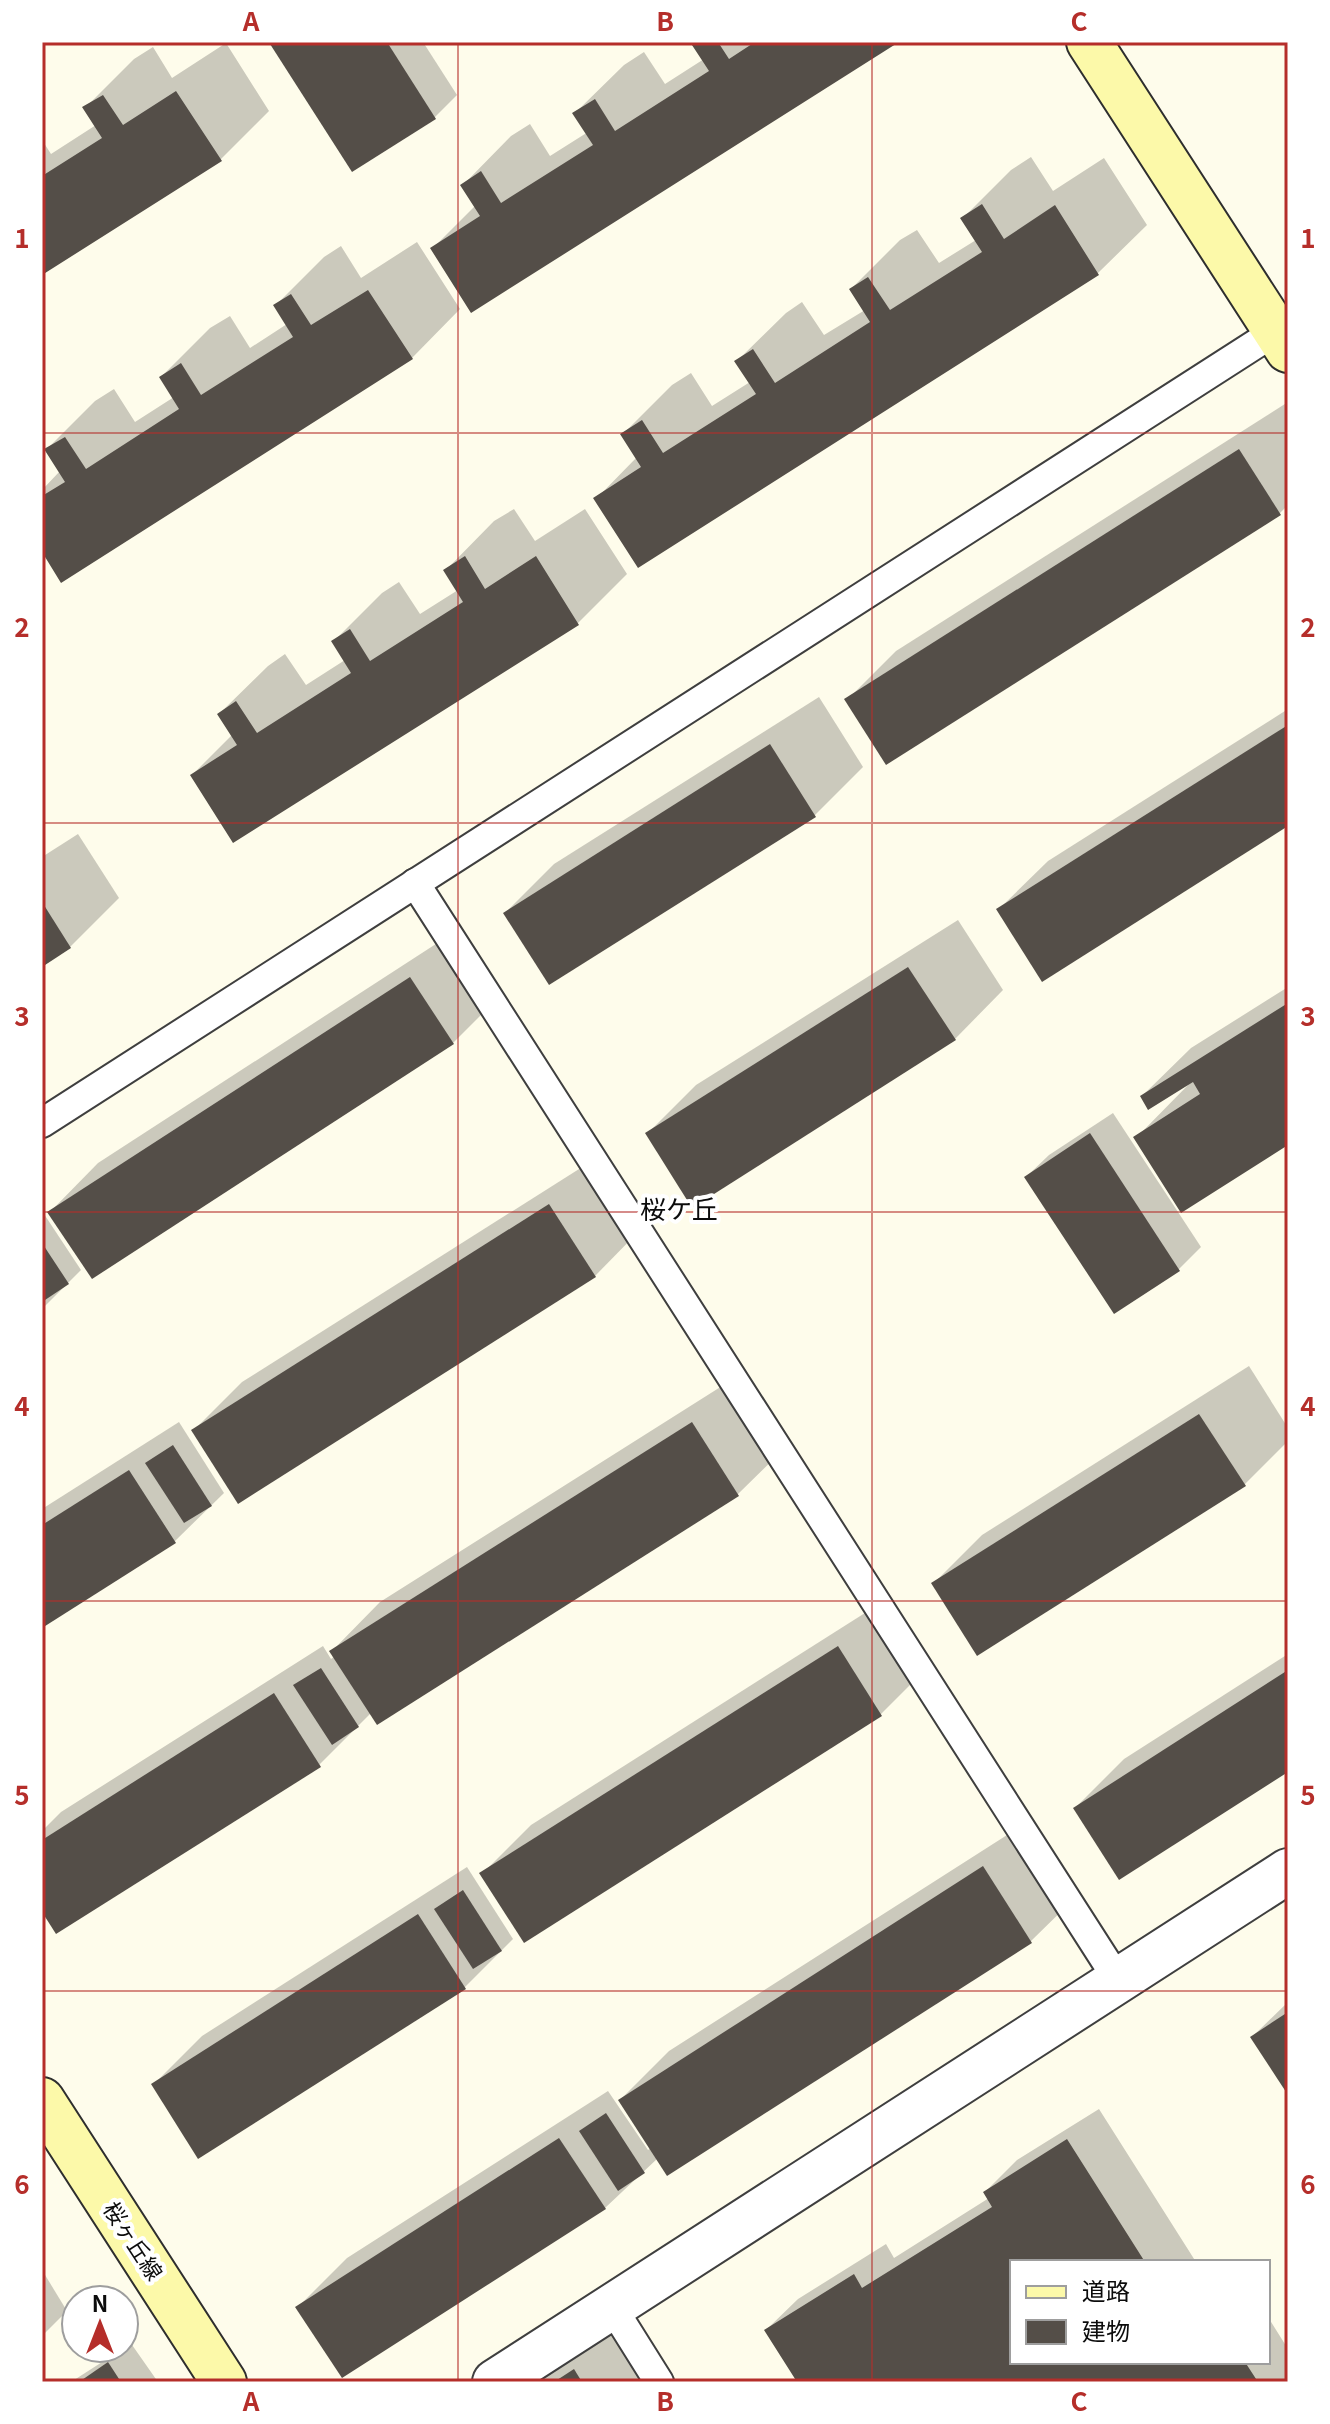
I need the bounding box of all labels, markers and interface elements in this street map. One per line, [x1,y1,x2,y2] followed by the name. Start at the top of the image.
[242,1,260,38] text: A
[656,1,674,38] text: B
[1070,1,1088,38] text: C
[14,218,30,255] text: 1
[1300,218,1316,255] text: 1
[14,607,30,644] text: 2
[1300,607,1316,644] text: 2
[14,996,30,1033] text: 3
[1300,996,1316,1033] text: 3
[640,1189,718,1226] district label: 桜ケ丘
[14,1386,30,1423] text: 4
[1300,1386,1316,1423] text: 4
[14,1775,30,1812] text: 5
[1300,1775,1316,1812] text: 5
[14,2164,30,2201] text: 6
[1300,2164,1316,2201] text: 6
[97,2194,172,2286] street label: 桜ヶ丘線
[1010,2260,1270,2364] legend
[1082,2272,1130,2307] text: 道路
[60,2284,140,2364] north arrow
[92,2286,108,2318] text: N
[1082,2312,1130,2347] text: 建物
[242,2381,260,2418] text: A
[656,2381,674,2418] text: B
[1070,2381,1088,2418] text: C

